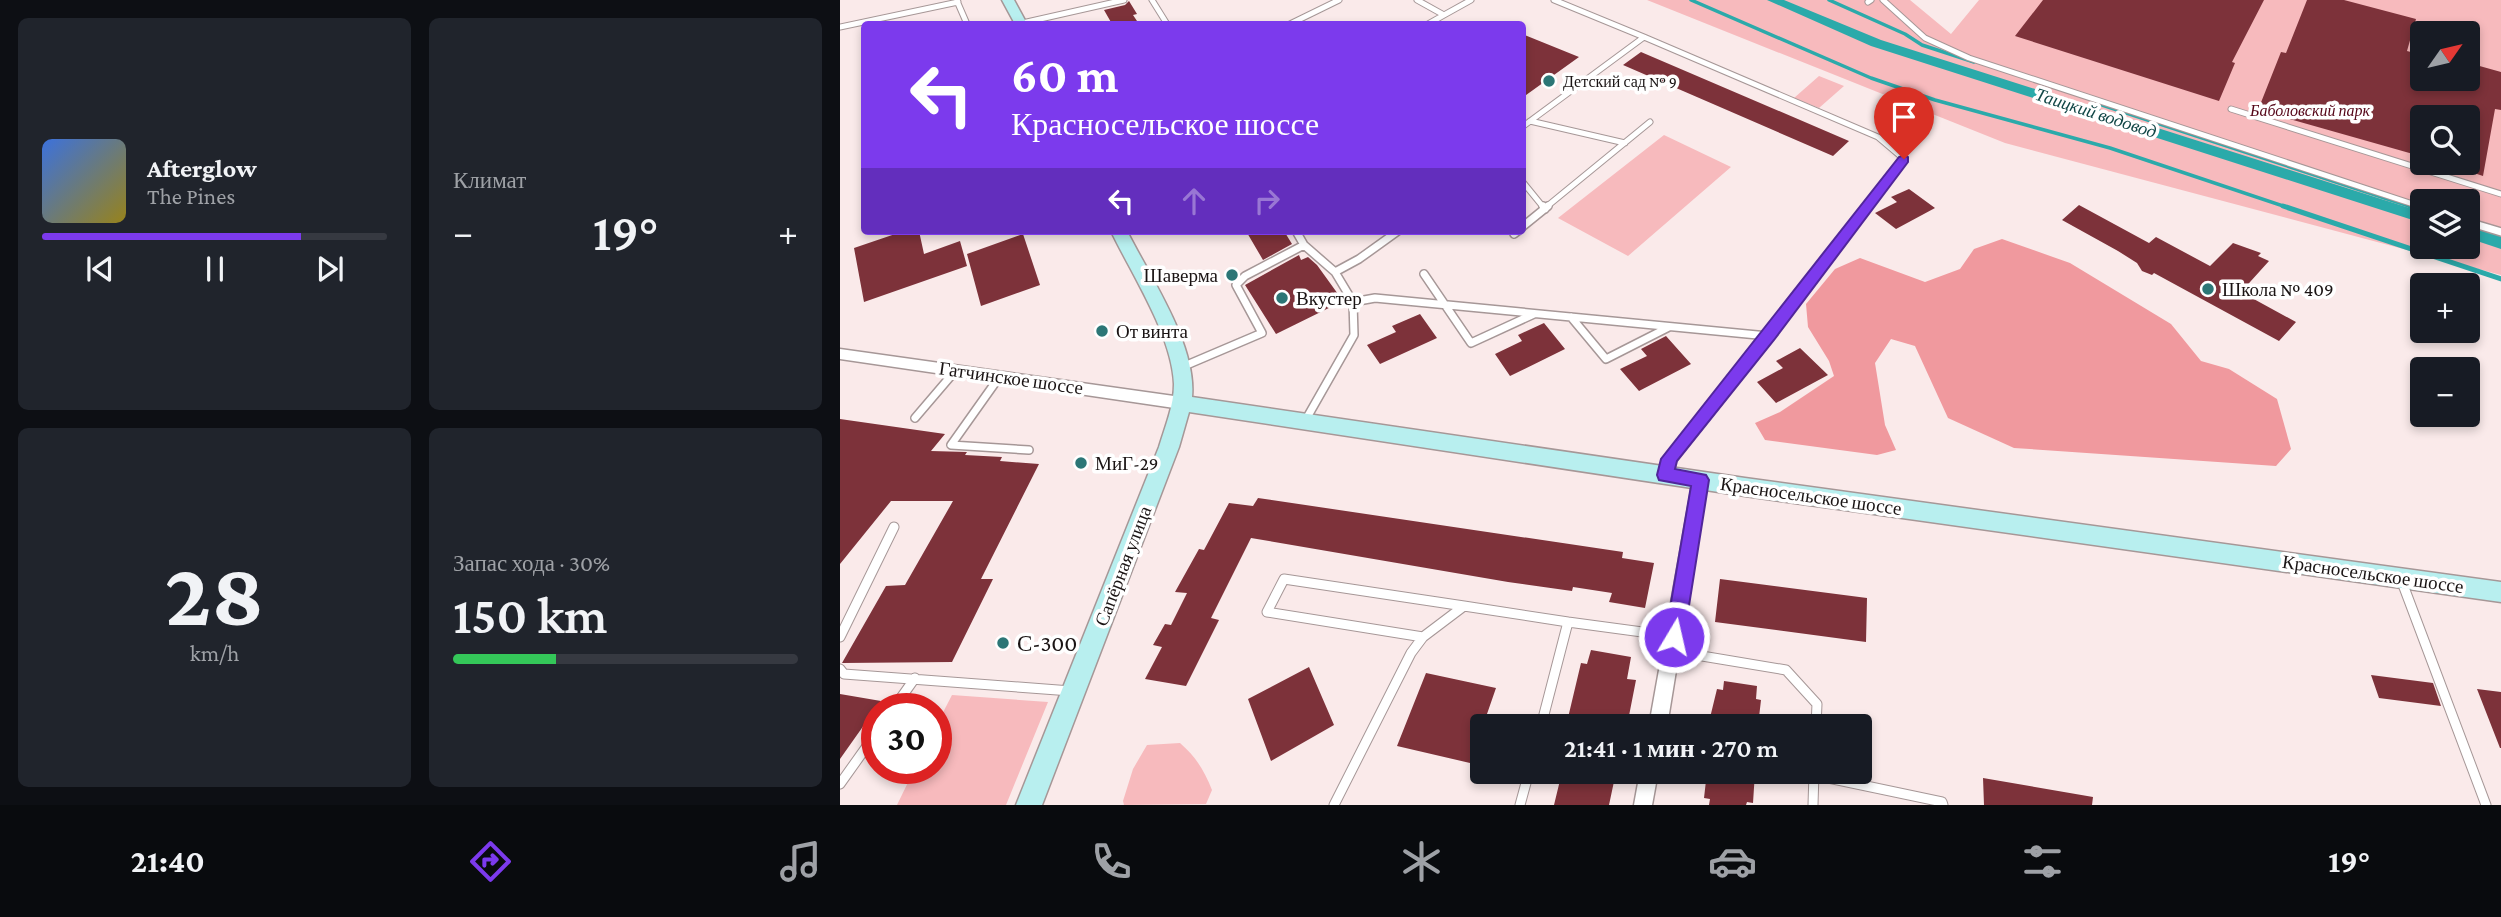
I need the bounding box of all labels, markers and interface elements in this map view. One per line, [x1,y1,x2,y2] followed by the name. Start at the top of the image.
[2410,21,2480,91] north arrow
[2410,21,2480,427] map controls
[1011,48,1118,103] text: 60 m
[896,49,987,140] icon: left
[1541,73,1557,89] marker: Детский сад № 9
[1563,73,1677,91] place label: Детский сад № 9
[2033,84,2159,142] water label: Таицкий водовод
[1874,87,1934,159] pin
[1885,98,1923,136] icon: arrive
[2249,102,2370,120] park label: Баболовский парк
[2410,105,2480,175] button: search
[1011,106,1319,142] text: Красносельское шоссе
[147,154,257,183] text: Afterglow
[453,167,526,193] text: Климат
[1102,182,1140,220] icon: left
[1175,182,1213,220] icon: ahead
[1248,182,1286,220] icon: right
[147,183,235,209] text: The Pines
[2410,189,2480,259] button: layers
[593,203,658,261] text: 19°
[453,211,473,253] text: −
[778,211,798,253] text: +
[81,250,119,288] icon: previous
[196,250,234,288] icon: pause
[311,250,349,288] icon: next
[1144,265,1219,286] place label: Шаверма
[1224,267,1240,283] marker: Шаверма
[2410,273,2480,343] button: +
[2222,279,2334,300] place label: Школа № 409
[2200,281,2216,297] marker: Школа № 409
[1296,288,1362,309] place label: Вкустер
[1274,290,1290,306] marker: Вкустер
[1116,321,1188,342] place label: От винта
[1094,323,1110,339] marker: От винта
[938,357,1084,399] street label: Гатчинское шоссе
[2410,357,2480,427] button: −
[1095,453,1158,474] place label: МиГ-29
[1073,455,1089,471] marker: МиГ-29
[1719,473,1903,519] street label: Красносельское шоссе
[1090,503,1156,629] street label: Сапёрная улица
[165,543,264,645] text: 28
[453,550,610,576] text: Запас хода · 30%
[2281,551,2465,597] street label: Красносельское шоссе
[453,586,608,644] text: 150 km
[1637,600,1711,674] position arrow
[1017,630,1077,656] place label: С-300
[995,635,1011,651] marker: С-300
[190,640,239,666] text: km/h
[861,693,952,784] speed limit sign: 30
[1564,734,1778,763] text: 21:41 · 1 мин · 270 m
[466,837,515,886] icon: directions
[776,837,825,886] icon: music
[1087,837,1136,886] icon: phone
[1397,837,1446,886] icon: climate
[1708,837,1757,886] icon: car
[2018,837,2067,886] icon: filters
[131,843,205,879] text: 21:40
[2328,843,2370,879] text: 19°

